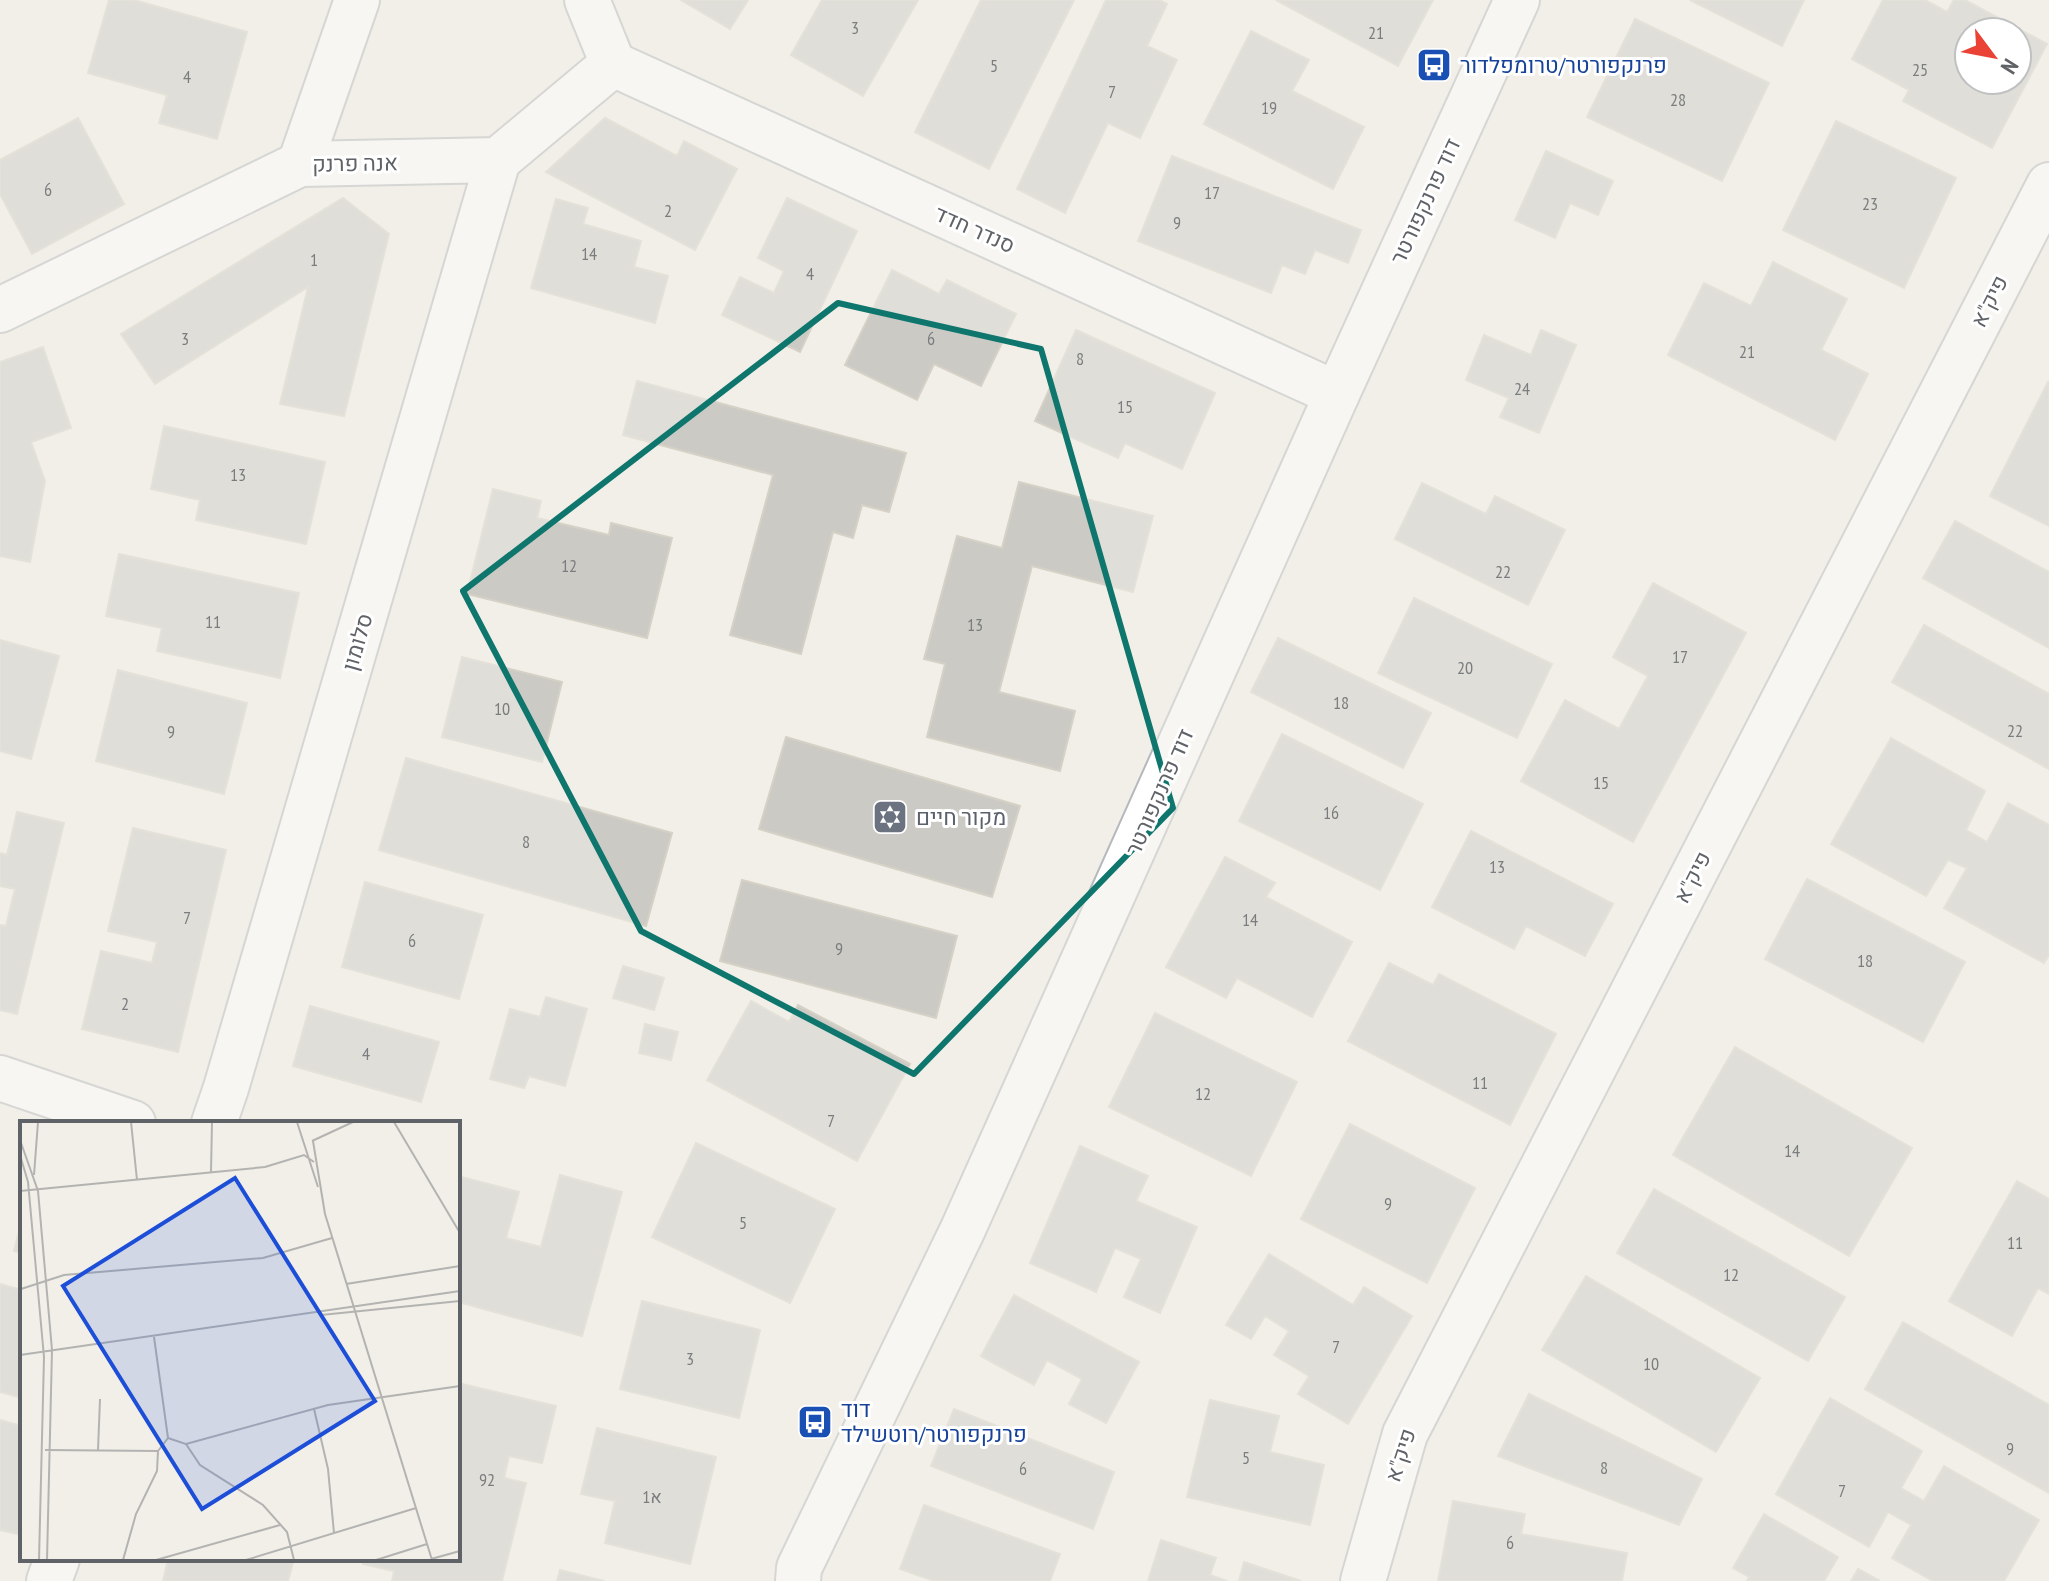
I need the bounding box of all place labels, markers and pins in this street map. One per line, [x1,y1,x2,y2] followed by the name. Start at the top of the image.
[1415,46,1453,84] bus stop icon: פרנקפורטר/טרומפלדור
[1460,51,1667,79] place label: פרנקפורטר/טרומפלדור
[871,798,909,836] synagogue icon: מקור חיים
[916,803,1006,831] place label: מקור חיים
[841,1395,1027,1448] place label: דוד פרנקפורטר/רוטשילד
[796,1403,834,1441] bus stop icon: דוד פרנקפורטר/רוטשילד

